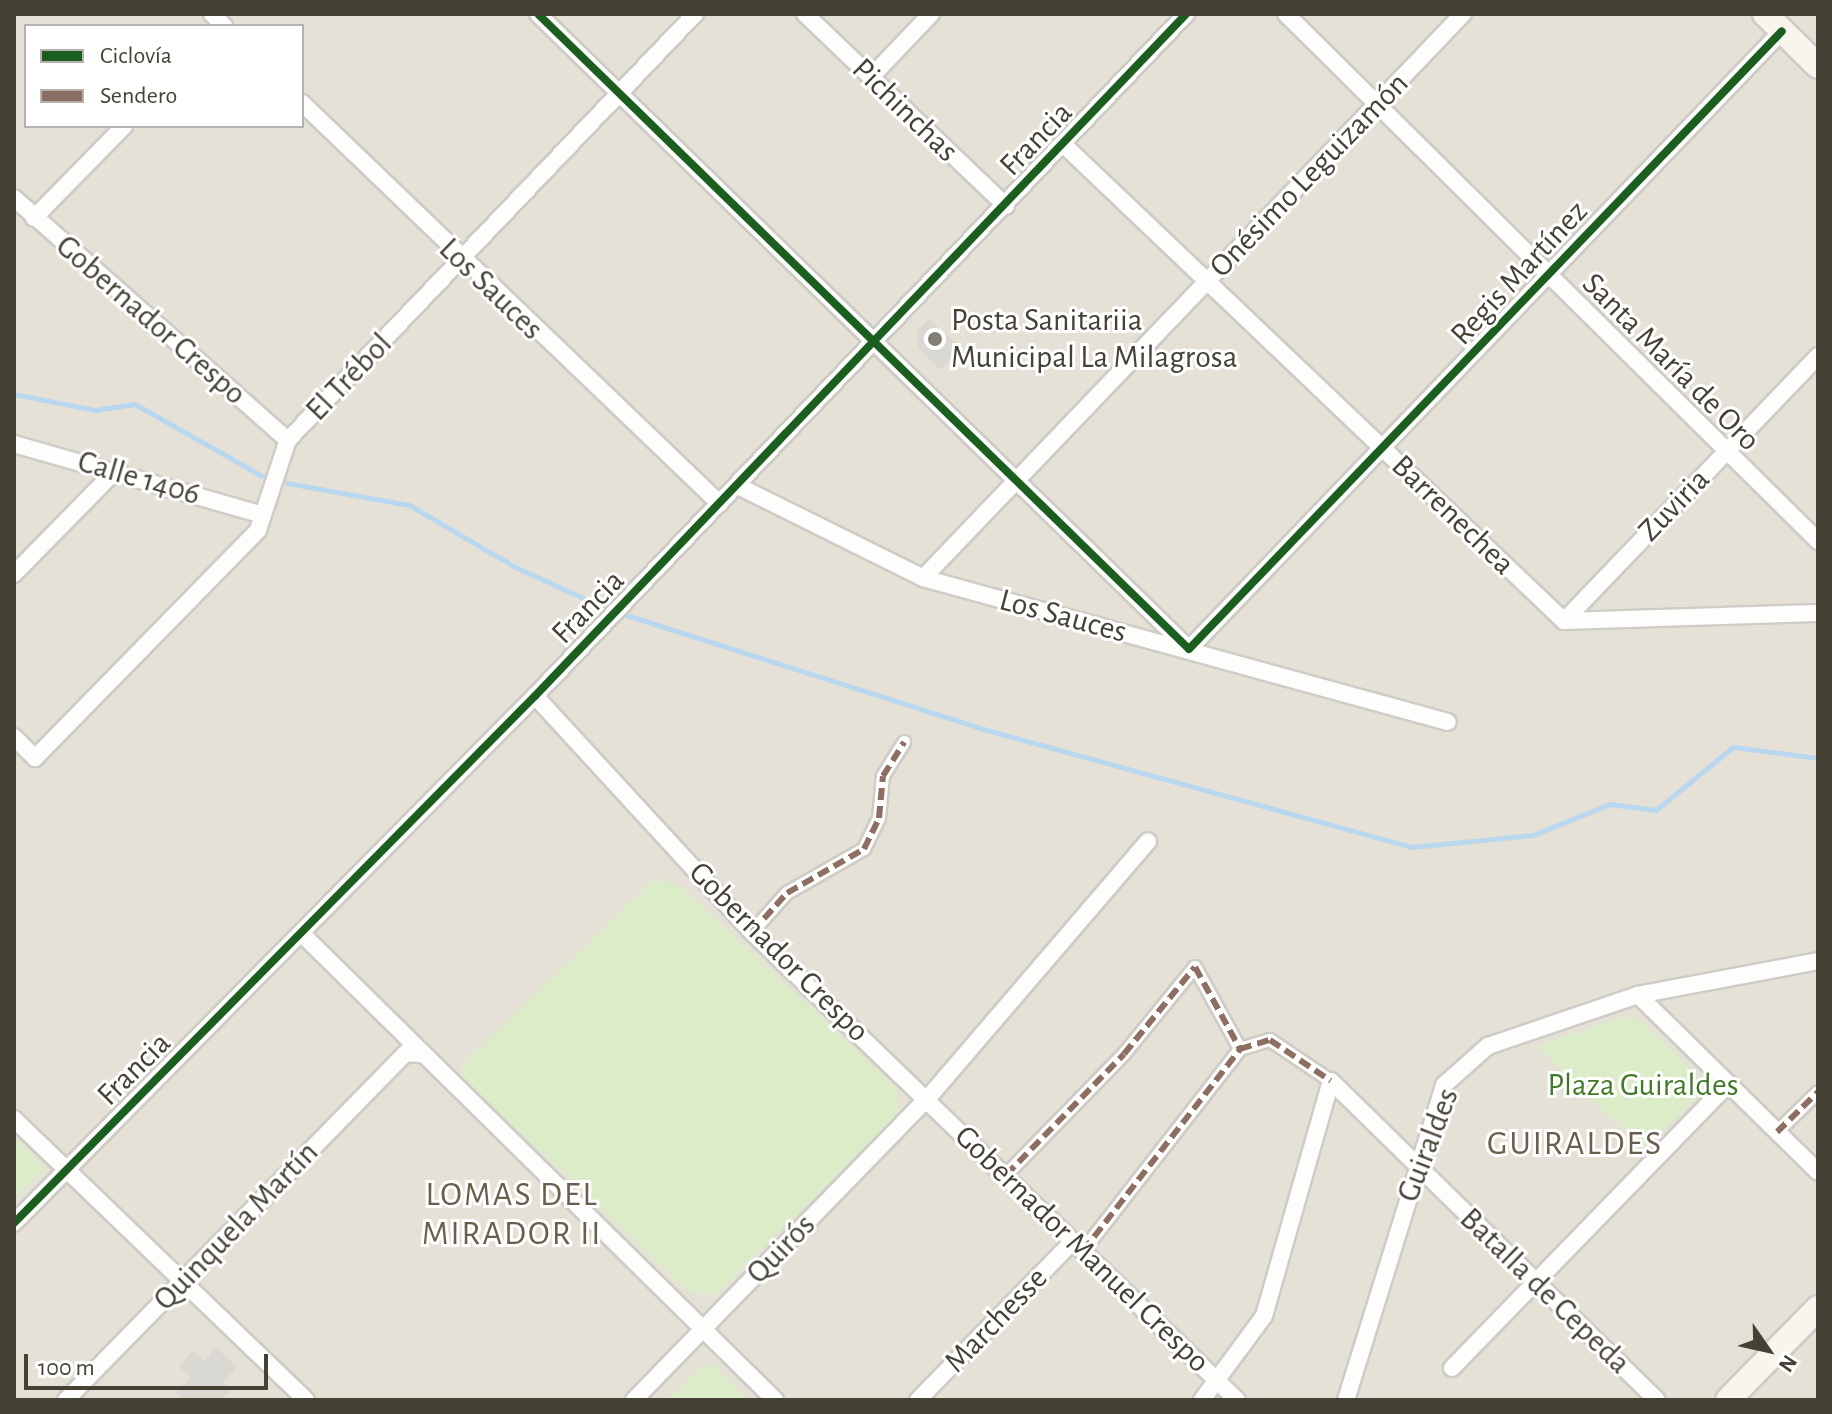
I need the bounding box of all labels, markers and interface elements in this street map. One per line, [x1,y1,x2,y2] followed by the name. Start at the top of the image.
[24,24,304,128] legend
[100,44,172,68] text: Ciclovía
[844,50,966,170] street label: Pichinchas
[1201,65,1417,285] street label: Onésimo Leguizamón
[100,84,177,108] text: Sendero
[991,94,1081,184] street label: Francia
[1442,193,1596,353] street label: Regis Martínez
[48,227,254,413] street label: Gobernador Crespo
[431,230,551,348] street label: Los Sauces
[1574,265,1768,459] street label: Santa María de Oro
[951,302,1237,377] place label: Posta Sanitariia Municipal La Milagrosa
[298,325,400,429] street label: El Trébol
[926,330,944,348] marker: Posta Sanitariia Municipal La Milagrosa
[73,442,205,514] street label: Calle 1406
[1383,447,1523,583] street label: Barrenechea
[1630,461,1718,549] street label: Zuviria
[543,562,633,652] street label: Francia
[995,581,1131,651] street label: Los Sauces
[681,854,877,1050] street label: Gobernador Crespo
[89,1024,179,1114] street label: Francia
[1547,1066,1739,1104] park label: Plaza Guiraldes
[1389,1083,1467,1207] street label: Guiraldes
[946,1117,1218,1381] street label: Gobernador Manuel Crespo
[1487,1125,1663,1165] district label: GUIRALDES
[146,1133,326,1319] street label: Quinquela Martín
[422,1175,602,1254] district label: LOMAS DEL MIRADOR II
[1452,1200,1638,1382] street label: Batalla de Cepeda
[739,1206,823,1292] street label: Quirós
[936,1259,1056,1381] street label: Marchesse
[1728,1310,1808,1390] north arrow
[28,1338,272,1388] scale bar
[1775,1351,1801,1376] text: N
[38,1356,95,1380] text: 100 m

